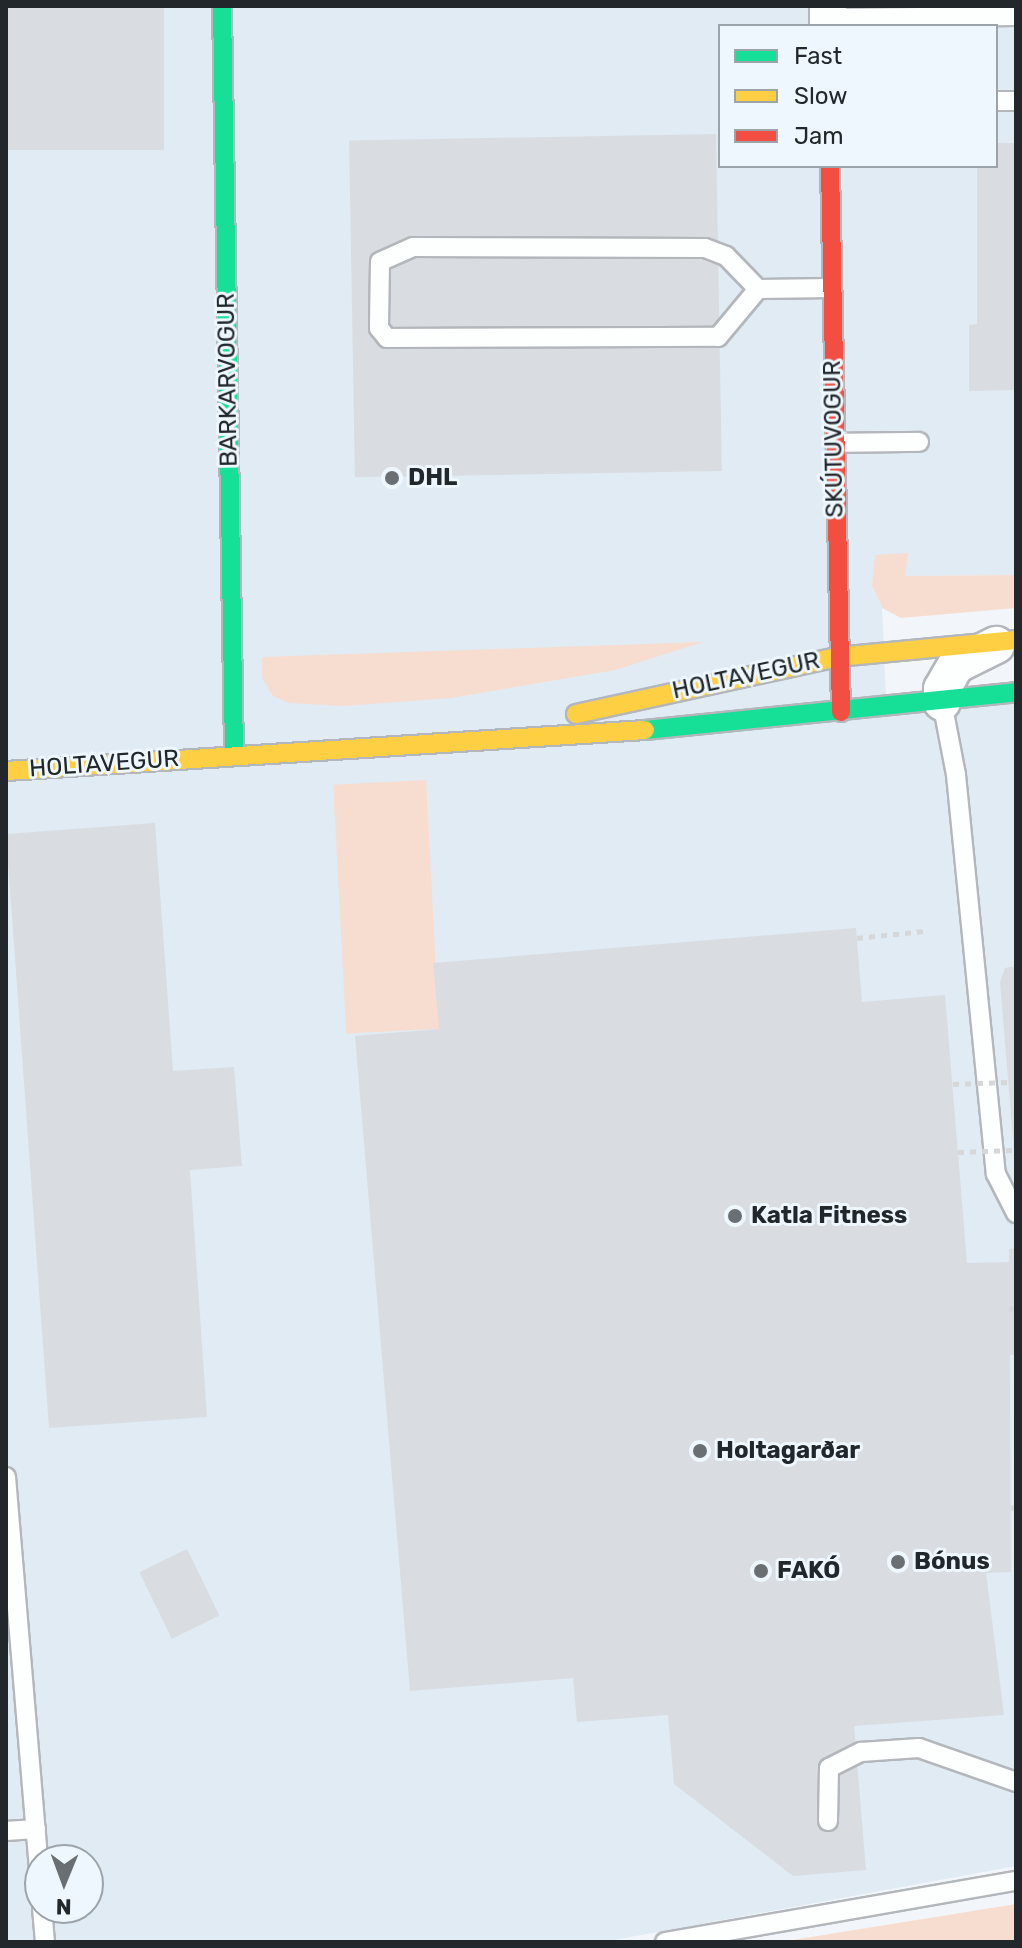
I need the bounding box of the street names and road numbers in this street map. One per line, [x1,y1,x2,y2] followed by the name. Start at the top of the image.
[212,293,244,467] street label: BARKARVOGUR
[818,360,850,518] street label: SKÚTUVOGUR
[670,646,822,706] street label: HOLTAVEGUR
[28,744,180,784] street label: HOLTAVEGUR

